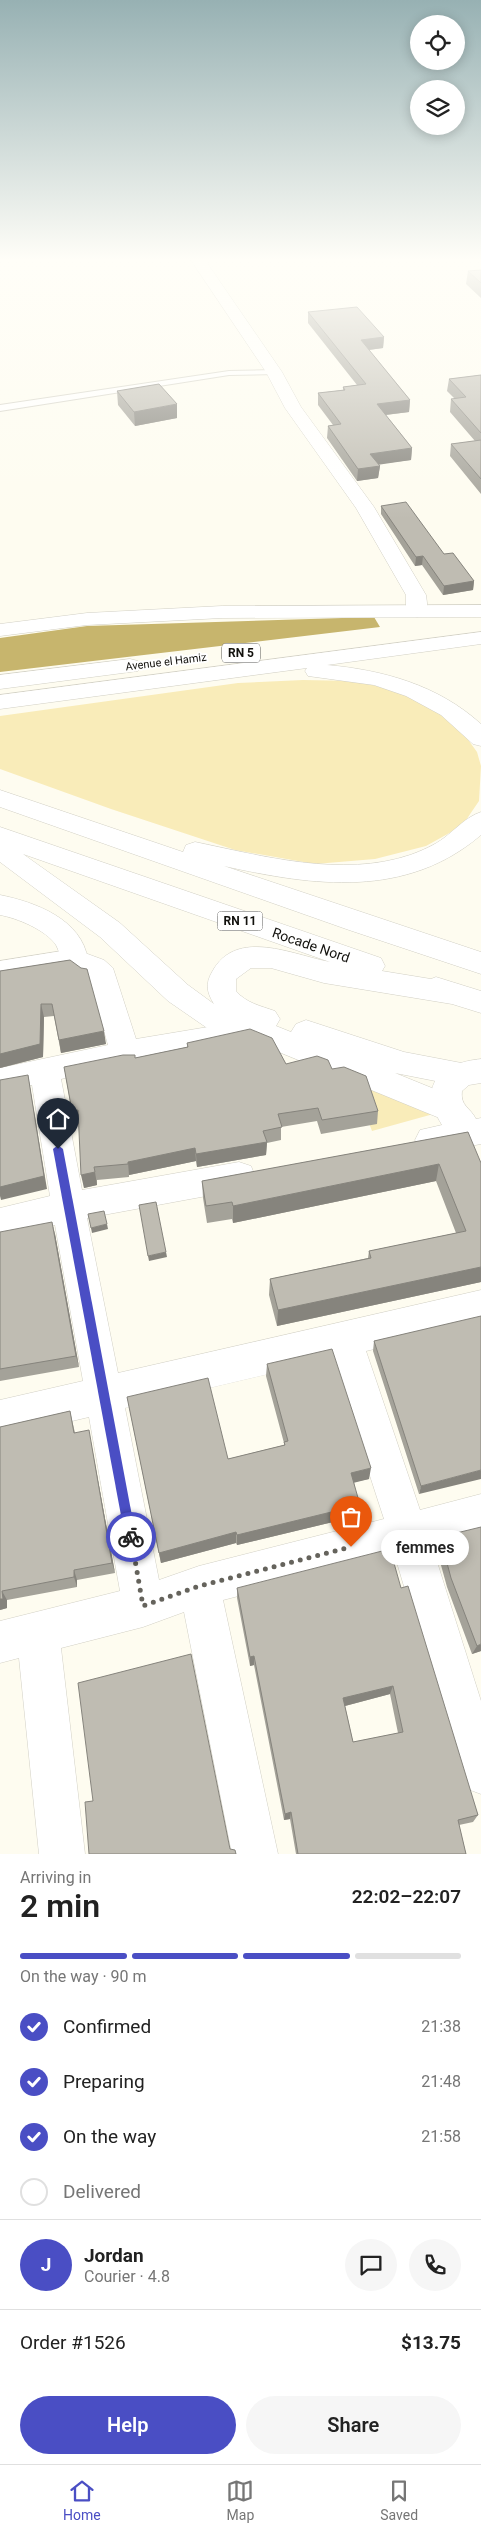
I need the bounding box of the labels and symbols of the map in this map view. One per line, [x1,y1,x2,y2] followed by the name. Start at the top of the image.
[222,644,260,662] road number: RN 5
[125,651,208,673] street label: Avenue el Hamiz
[218,911,262,930] road number: RN 11
[270,924,352,966] street label: Rocade Nord
[37,1098,79,1149] pin
[330,1496,372,1547] pin
[106,1512,156,1562] courier
[381,1530,468,1564] callout: femmes

